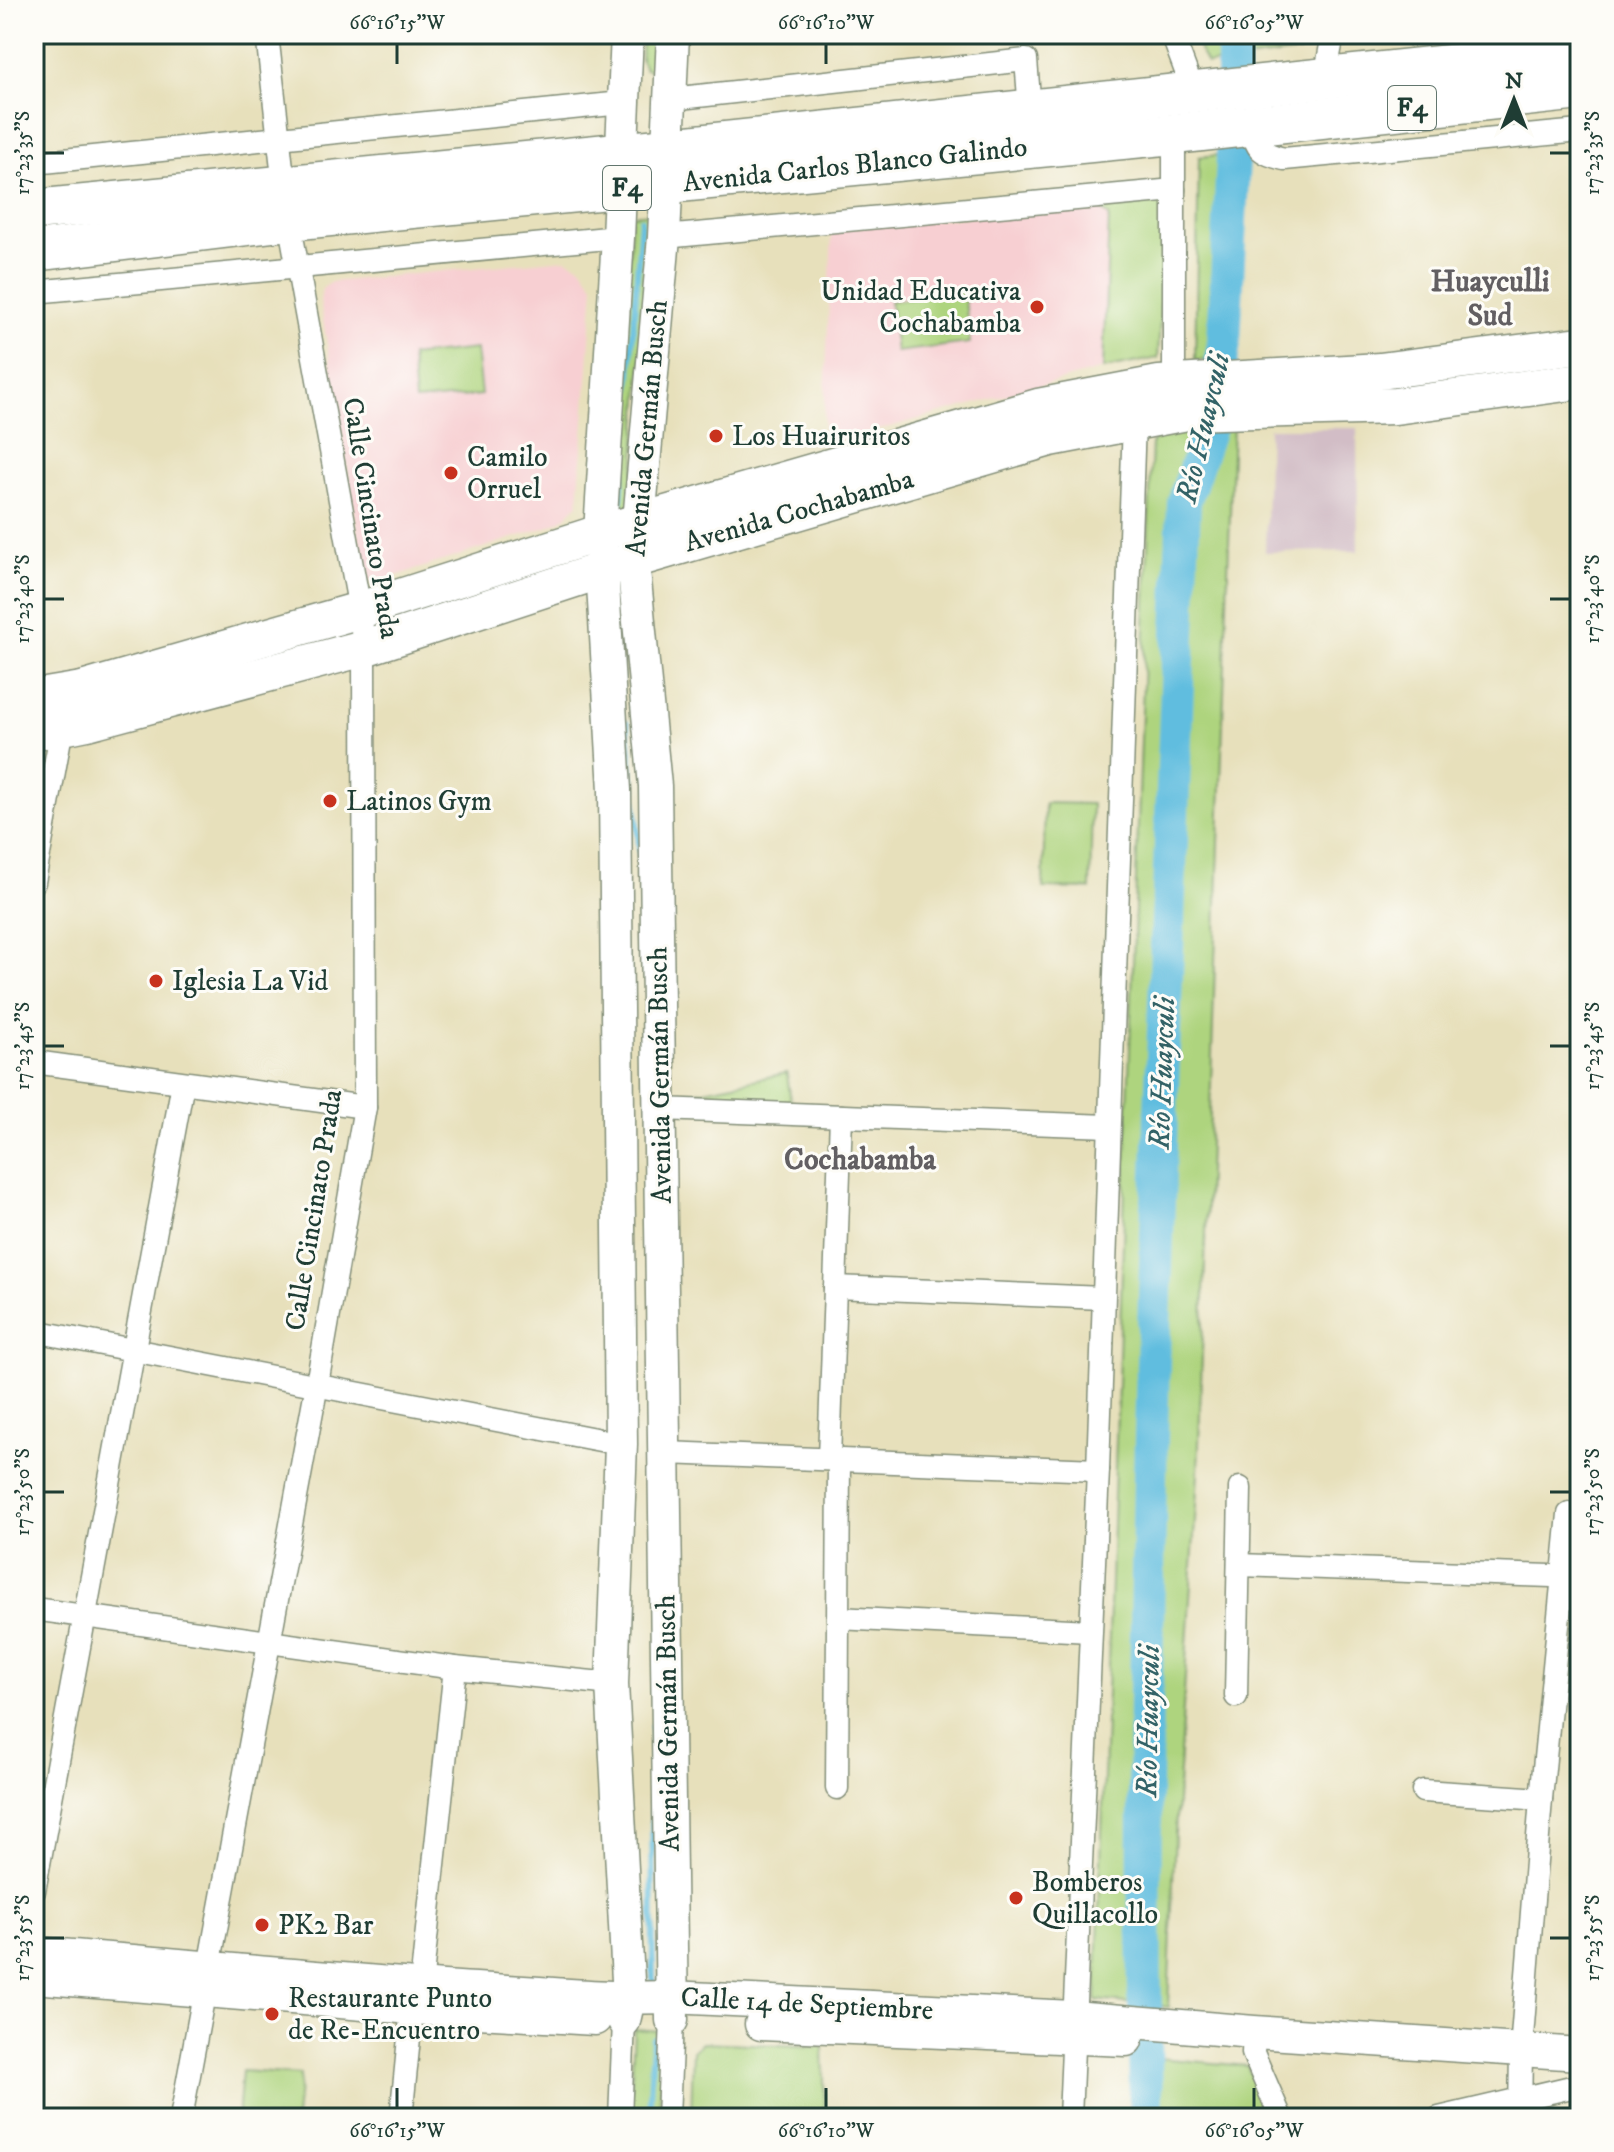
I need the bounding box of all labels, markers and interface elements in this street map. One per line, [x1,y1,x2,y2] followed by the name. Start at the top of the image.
[349,11,445,36] text: 66°16'15"W
[778,11,875,36] text: 66°16'10"W
[1205,11,1304,36] text: 66°16'05"W
[1474,60,1554,140] north arrow
[1505,68,1523,95] text: N
[1388,86,1436,130] road number: F4
[11,111,36,195] text: 17°23'35"S
[1581,111,1606,195] text: 17°23'35"S
[681,129,1029,201] street label: Avenida Carlos Blanco Galindo
[603,166,651,210] road number: F4
[1430,264,1550,335] district label: Huayculli Sud
[821,274,1021,341] place label: Unidad Educativa Cochabamba
[618,298,676,558] street label: Avenida Germán Busch
[1028,298,1046,316] marker: Unidad Educativa Cochabamba
[1169,347,1240,508] water label: Río Huayculi
[335,395,407,641] street label: Calle Cincinato Prada
[732,419,910,454] place label: Los Huairuritos
[707,427,725,445] marker: Los Huairuritos
[467,440,548,507] place label: Camilo Orruel
[680,462,918,560] street label: Avenida Cochabamba
[442,464,460,482] marker: Camilo Orruel
[11,554,36,644] text: 17°23'40"S
[1581,554,1606,644] text: 17°23'40"S
[346,784,492,819] place label: Latinos Gym
[321,792,339,810] marker: Latinos Gym
[640,946,680,1204] street label: Avenida Germán Busch
[172,964,328,999] place label: Iglesia La Vid
[147,972,165,990] marker: Iglesia La Vid
[1142,994,1184,1151] water label: Río Huayculi
[11,1002,36,1090] text: 17°23'45"S
[1581,1002,1606,1090] text: 17°23'45"S
[278,1087,350,1333] street label: Calle Cincinato Prada
[784,1142,937,1179] district label: Cochabamba
[11,1448,36,1536] text: 17°23'50"S
[1581,1448,1606,1536] text: 17°23'50"S
[648,1594,688,1852] street label: Avenida Germán Busch
[1129,1642,1169,1799] water label: Río Huayculi
[1032,1865,1158,1932] place label: Bomberos Quillacollo
[1007,1889,1025,1907] marker: Bomberos Quillacollo
[11,1895,36,1981] text: 17°23'55"S
[1581,1895,1606,1981] text: 17°23'55"S
[278,1908,374,1943] place label: PK2 Bar
[253,1916,271,1934] marker: PK2 Bar
[680,1980,934,2028] street label: Calle 14 de Septiembre
[288,1981,492,2048] place label: Restaurante Punto de Re-Encuentro
[263,2005,281,2023] marker: Restaurante Punto de Re-Encuentro
[349,2119,445,2144] text: 66°16'15"W
[778,2119,875,2144] text: 66°16'10"W
[1205,2119,1304,2144] text: 66°16'05"W

